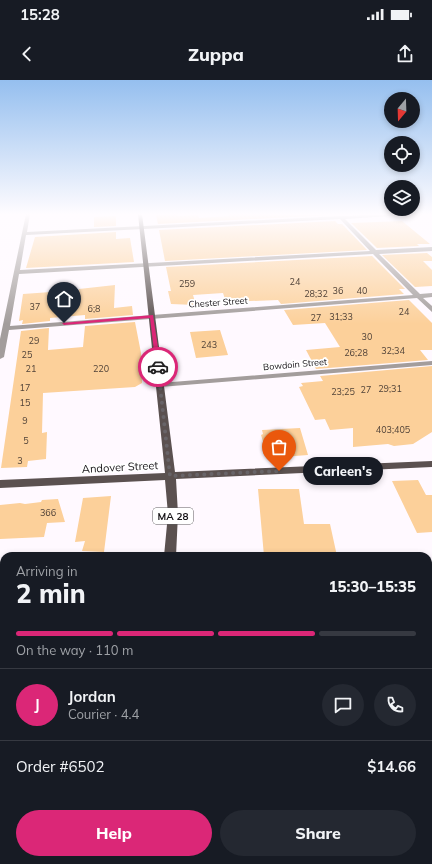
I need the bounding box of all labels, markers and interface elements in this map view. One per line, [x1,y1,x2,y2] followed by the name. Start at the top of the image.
[20,5,60,24] text: 15:28
[16,43,38,65] icon: back
[188,43,244,66] text: Zuppa
[394,43,416,65] icon: share
[384,92,420,128] north arrow
[384,92,420,216] map controls
[384,136,420,172] button: locate
[384,180,420,216] button: layers
[290,276,301,287] house number: 24
[179,278,195,289] house number: 259
[47,282,81,323] pin
[333,285,343,296] house number: 36
[357,285,367,296] house number: 40
[53,288,75,310] icon: home
[304,288,328,299] house number: 28;32
[188,294,248,310] street label: Chester Street
[30,301,40,312] house number: 37
[88,303,100,314] house number: 6;8
[399,306,410,317] house number: 24
[329,311,353,322] house number: 31;33
[311,312,321,323] house number: 27
[362,331,372,342] house number: 30
[29,335,39,346] house number: 29
[201,339,217,350] house number: 243
[381,345,405,356] house number: 32;34
[138,347,178,387] courier
[344,347,368,358] house number: 26;28
[22,349,33,360] house number: 25
[147,356,169,378] icon: car
[263,356,327,372] street label: Bowdoin Street
[26,363,36,374] house number: 21
[93,363,109,374] house number: 220
[20,382,30,393] house number: 17
[378,383,402,394] house number: 29;31
[361,384,371,395] house number: 27
[331,386,355,397] house number: 23;25
[20,397,31,408] house number: 15
[22,415,28,426] house number: 9
[376,424,411,435] house number: 403;405
[262,430,296,471] pin
[23,435,29,446] house number: 5
[268,436,290,458] icon: bag
[17,455,23,466] house number: 3
[303,457,383,485] callout: Carleen's
[82,458,159,476] street label: Andover Street
[314,463,372,479] text: Carleen's
[40,507,56,518] house number: 366
[153,508,193,524] road number: MA 28
[16,563,78,579] text: Arriving in
[16,577,86,610] text: 2 min
[329,577,416,596] text: 15:30–15:35
[16,642,133,658] text: On the way · 110 m
[322,684,364,726] button: chat
[374,684,416,726] button: phone
[68,687,116,706] text: Jordan
[34,695,40,714] text: J
[68,706,139,722] text: Courier · 4.4
[16,757,104,776] text: Order #6502
[367,757,416,776] text: $14.66
[16,810,212,856] button: Help
[220,810,416,856] button: Share

